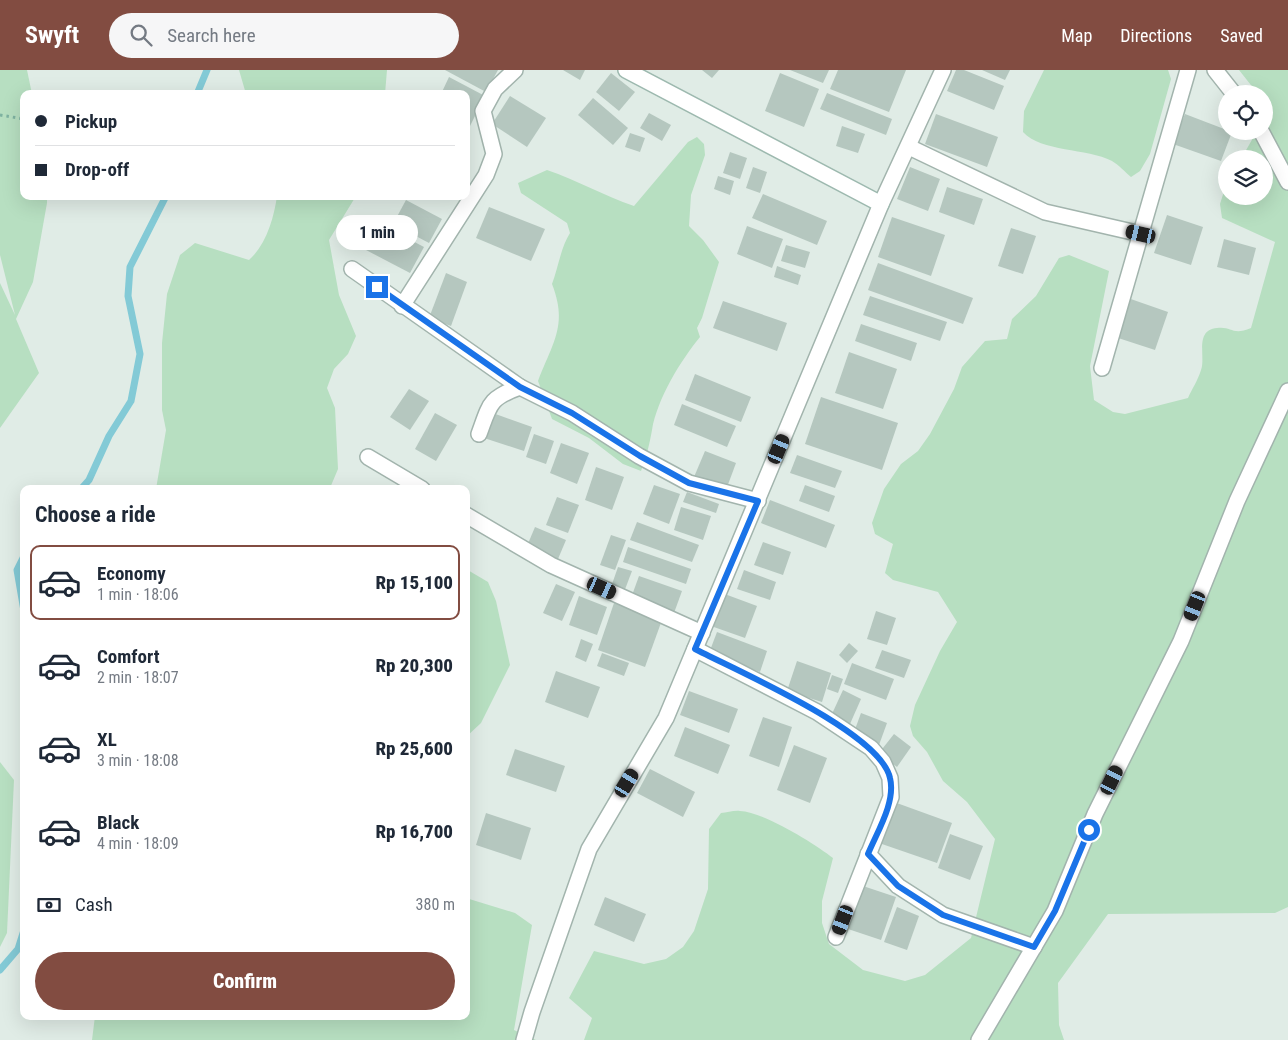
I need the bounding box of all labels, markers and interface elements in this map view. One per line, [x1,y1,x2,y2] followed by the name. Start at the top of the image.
[109,13,459,58] search box
[25,21,79,49] text: Swyft
[127,21,155,49] icon: search
[167,24,256,47] text: Search here
[1061,25,1092,46] text: Map
[1120,25,1192,46] text: Directions
[1220,25,1263,46] text: Saved
[1218,85,1273,205] map controls
[1218,85,1273,140] button: locate
[65,110,117,133] text: Pickup
[1218,150,1273,205] button: layers
[65,158,129,181] text: Drop-off
[336,214,418,250] callout: 1 min
[359,223,395,242] text: 1 min
[1124,223,1157,245] car
[366,276,388,298] route end
[766,432,791,466] car
[35,502,156,527] text: Choose a ride
[37,560,82,605] icon: car
[97,562,166,585] text: Economy
[375,571,453,594] text: Rp 15,100
[585,575,618,601] car
[97,585,179,604] text: 1 min · 18:06
[1182,589,1207,623] car
[37,643,82,688] icon: car
[97,645,160,668] text: Comfort
[375,654,453,677] text: Rp 20,300
[97,668,179,687] text: 2 min · 18:07
[37,726,82,771] icon: car
[97,728,117,751] text: XL
[375,737,453,760] text: Rp 25,600
[97,751,179,770] text: 3 min · 18:08
[1098,763,1125,797] car
[612,766,641,800] car
[37,809,82,854] icon: car
[97,811,139,834] text: Black
[1078,819,1100,841] route start
[375,820,453,843] text: Rp 16,700
[97,834,179,853] text: 4 min · 18:09
[35,891,63,919] icon: cash
[75,893,113,916] text: Cash
[416,895,455,914] text: 380 m
[830,903,855,937] car
[35,952,455,1010] button: Confirm

